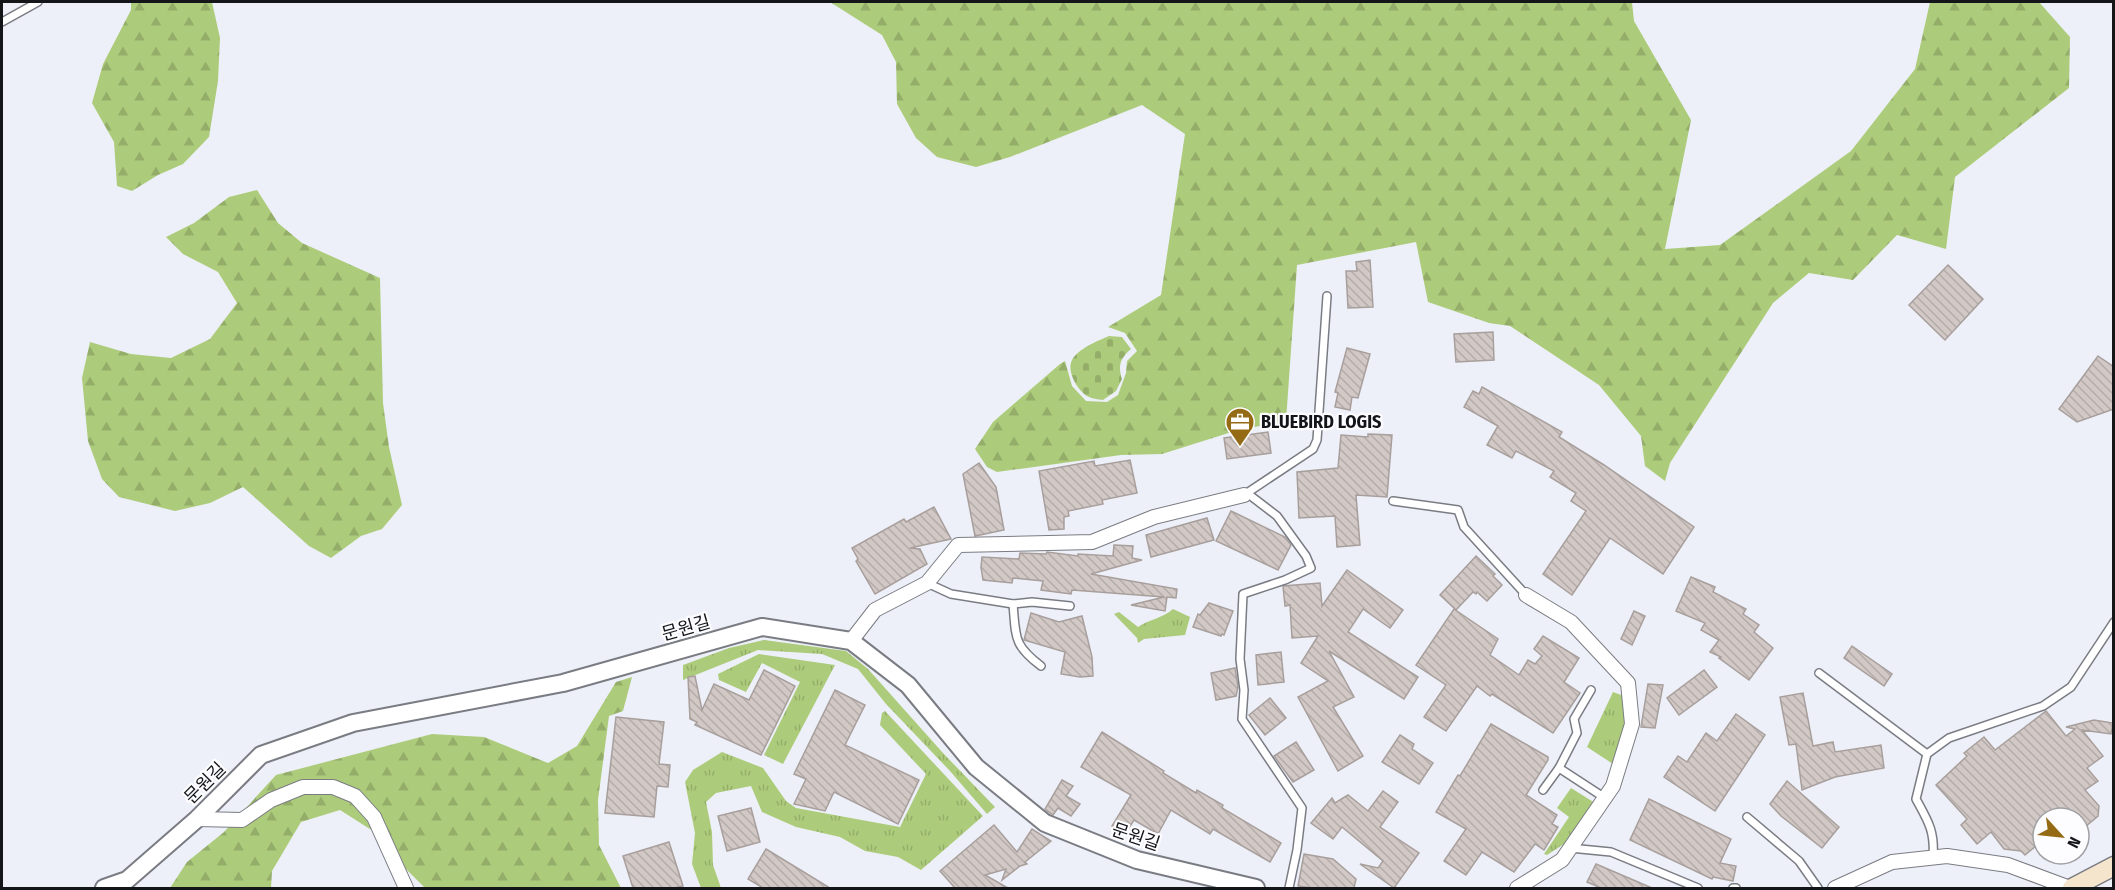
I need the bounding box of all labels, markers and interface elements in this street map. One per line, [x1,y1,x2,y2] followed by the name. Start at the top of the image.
[1224,406,1256,448] office icon: BLUEBIRD LOGIS
[1261,411,1381,433] place label: BLUEBIRD LOGIS
[659,611,713,645] street label: 문원길
[180,758,230,808] street label: 문원길
[2031,806,2091,866] north arrow
[1109,819,1163,855] street label: 문원길
[2063,834,2085,851] text: N

